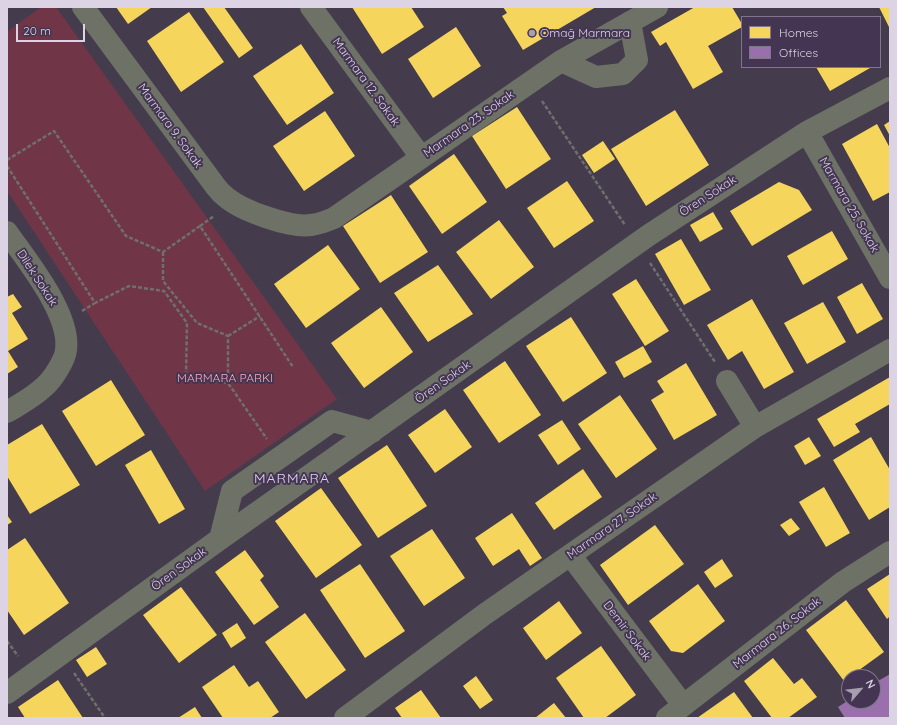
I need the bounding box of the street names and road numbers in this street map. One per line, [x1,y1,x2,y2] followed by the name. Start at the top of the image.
[329,35,403,129] street label: Marmara 12. Sokak
[135,81,205,171] street label: Marmara 9. Sokak
[421,87,517,161] street label: Marmara 23. Sokak
[816,155,882,255] street label: Marmara 25. Sokak
[677,172,739,220] street label: Ören Sokak
[13,247,61,309] street label: Dilek Sokak
[412,358,474,406] street label: Ören Sokak
[564,490,660,562] street label: Marmara 27. Sokak
[149,544,209,594] street label: Ören Sokak
[730,594,824,672] street label: Marmara 26. Sokak
[600,598,654,664] street label: Demir Sokak

